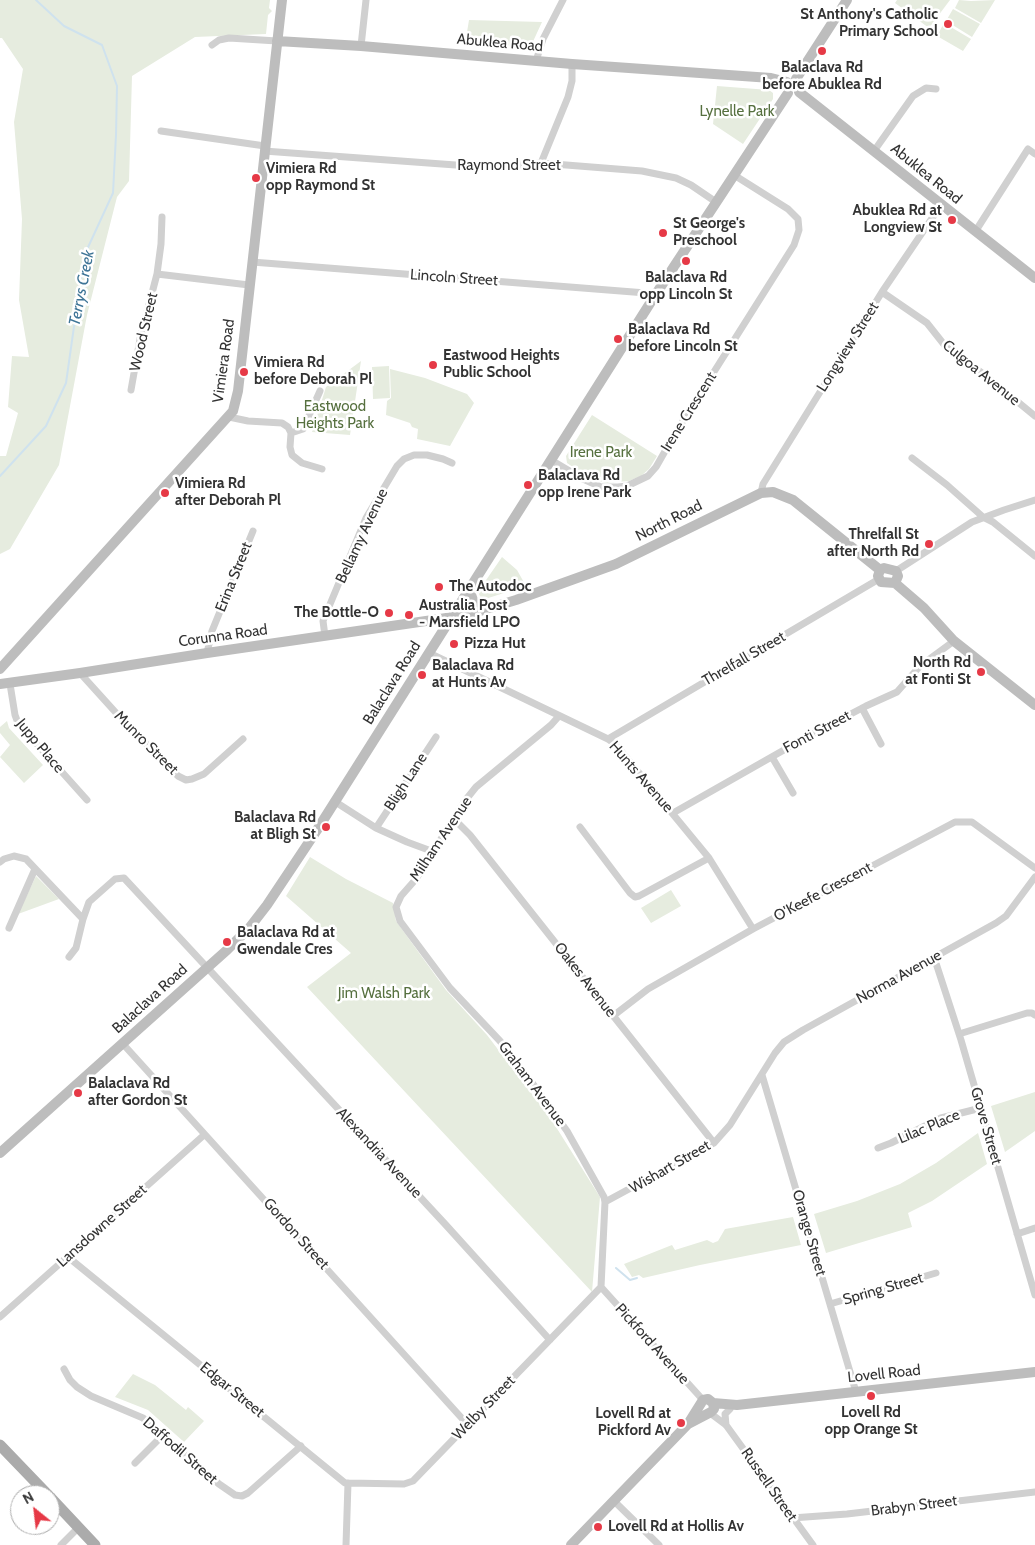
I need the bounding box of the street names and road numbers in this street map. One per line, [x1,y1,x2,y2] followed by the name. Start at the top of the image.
[456,30,544,56] street label: Abuklea Road
[887,140,965,208] street label: Abuklea Road
[457,157,561,175] street label: Raymond Street
[410,266,498,290] street label: Lincoln Street
[126,291,162,373] street label: Wood Street
[813,299,883,395] street label: Longview Street
[209,318,239,404] street label: Vimiera Road
[939,336,1023,410] street label: Culgoa Avenue
[657,369,721,455] street label: Irene Crescent
[332,486,392,586] street label: Bellamy Avenue
[633,497,705,545] street label: North Road
[212,540,256,614] street label: Erina Street
[177,621,269,651] street label: Corunna Road
[699,628,789,690] street label: Threlfall Street
[359,638,425,728] street label: Balaclava Road
[110,707,182,779] street label: Munro Street
[780,707,854,757] street label: Fonti Street
[12,715,68,777] street label: Jupp Place
[605,738,677,816] street label: Hunts Avenue
[381,750,431,814] street label: Bligh Lane
[406,793,476,885] street label: Milham Avenue
[771,859,875,925] street label: O'Keefe Crescent
[550,939,620,1021] street label: Oakes Avenue
[853,946,945,1008] street label: Norma Avenue
[109,961,191,1037] street label: Balaclava Road
[494,1038,570,1130] street label: Graham Avenue
[966,1085,1006,1167] street label: Grove Street
[332,1104,426,1202] street label: Alexandria Avenue
[895,1106,963,1148] street label: Lilac Place
[626,1137,714,1197] street label: Wishart Street
[53,1181,151,1271] street label: Lansdowne Street
[788,1188,830,1278] street label: Orange Street
[259,1195,333,1273] street label: Gordon Street
[841,1269,925,1309] street label: Spring Street
[611,1300,693,1388] street label: Pickford Avenue
[196,1359,268,1421] street label: Edgar Street
[847,1361,921,1387] street label: Lovell Road
[449,1372,519,1444] street label: Welby Street
[139,1414,221,1488] street label: Daffodil Street
[737,1445,801,1525] street label: Russell Street
[870,1492,958,1520] street label: Brabyn Street

